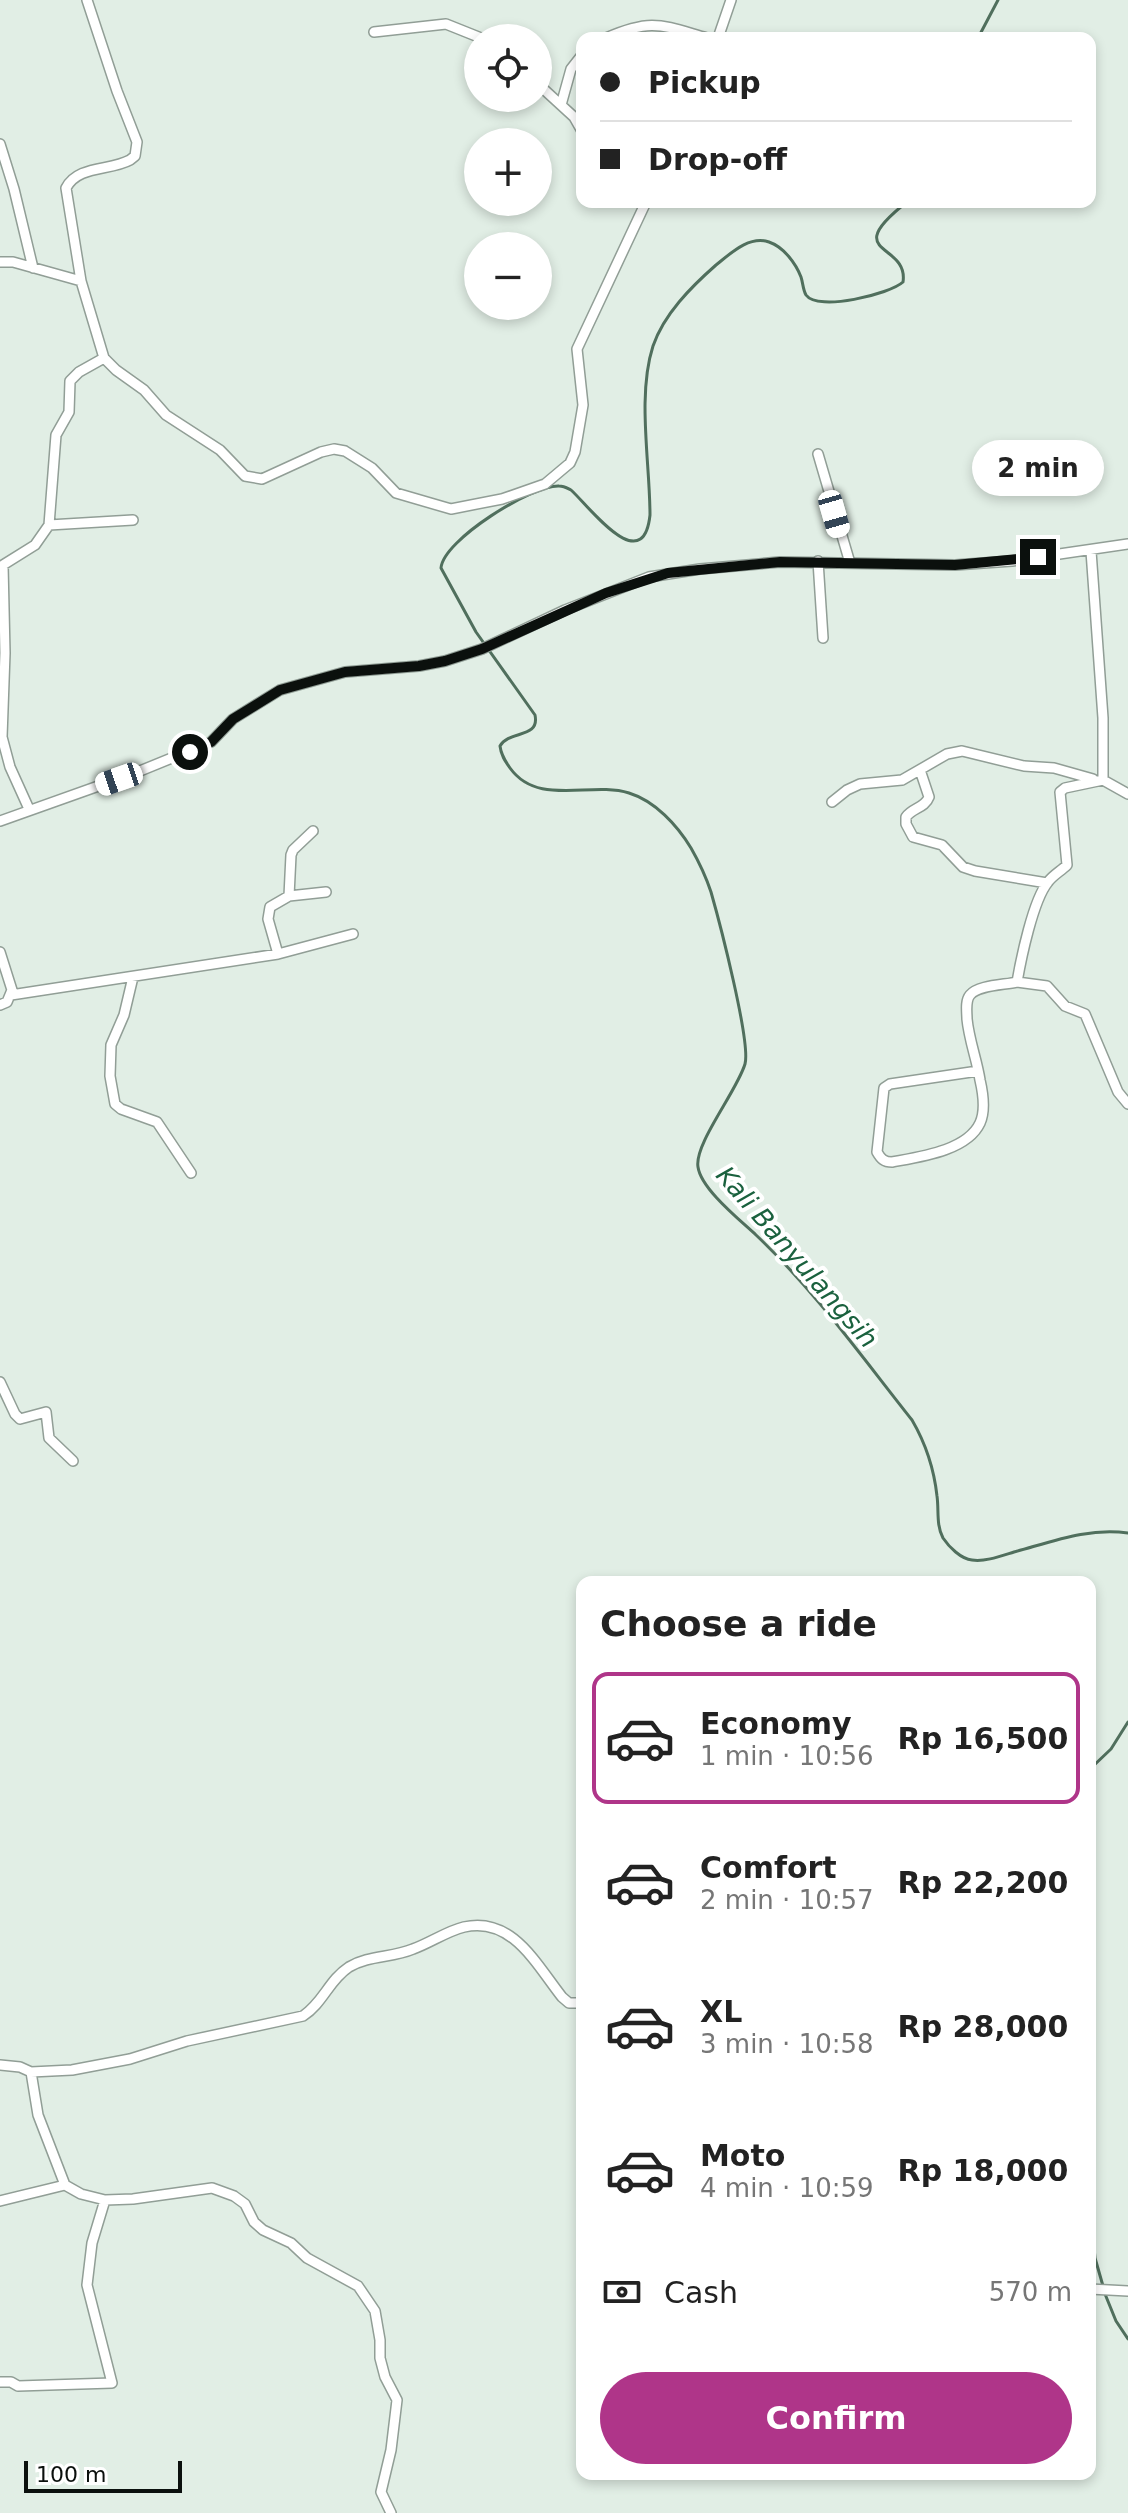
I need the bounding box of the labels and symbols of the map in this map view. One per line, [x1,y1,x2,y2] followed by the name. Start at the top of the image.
[972,441,1104,497] callout: 2 min
[816,488,852,540] car
[1020,539,1056,575] route end
[172,734,208,770] route start
[92,760,146,798] car
[710,1160,884,1354] water label: Kali Banyulangsih
[24,2457,182,2493] scale bar

